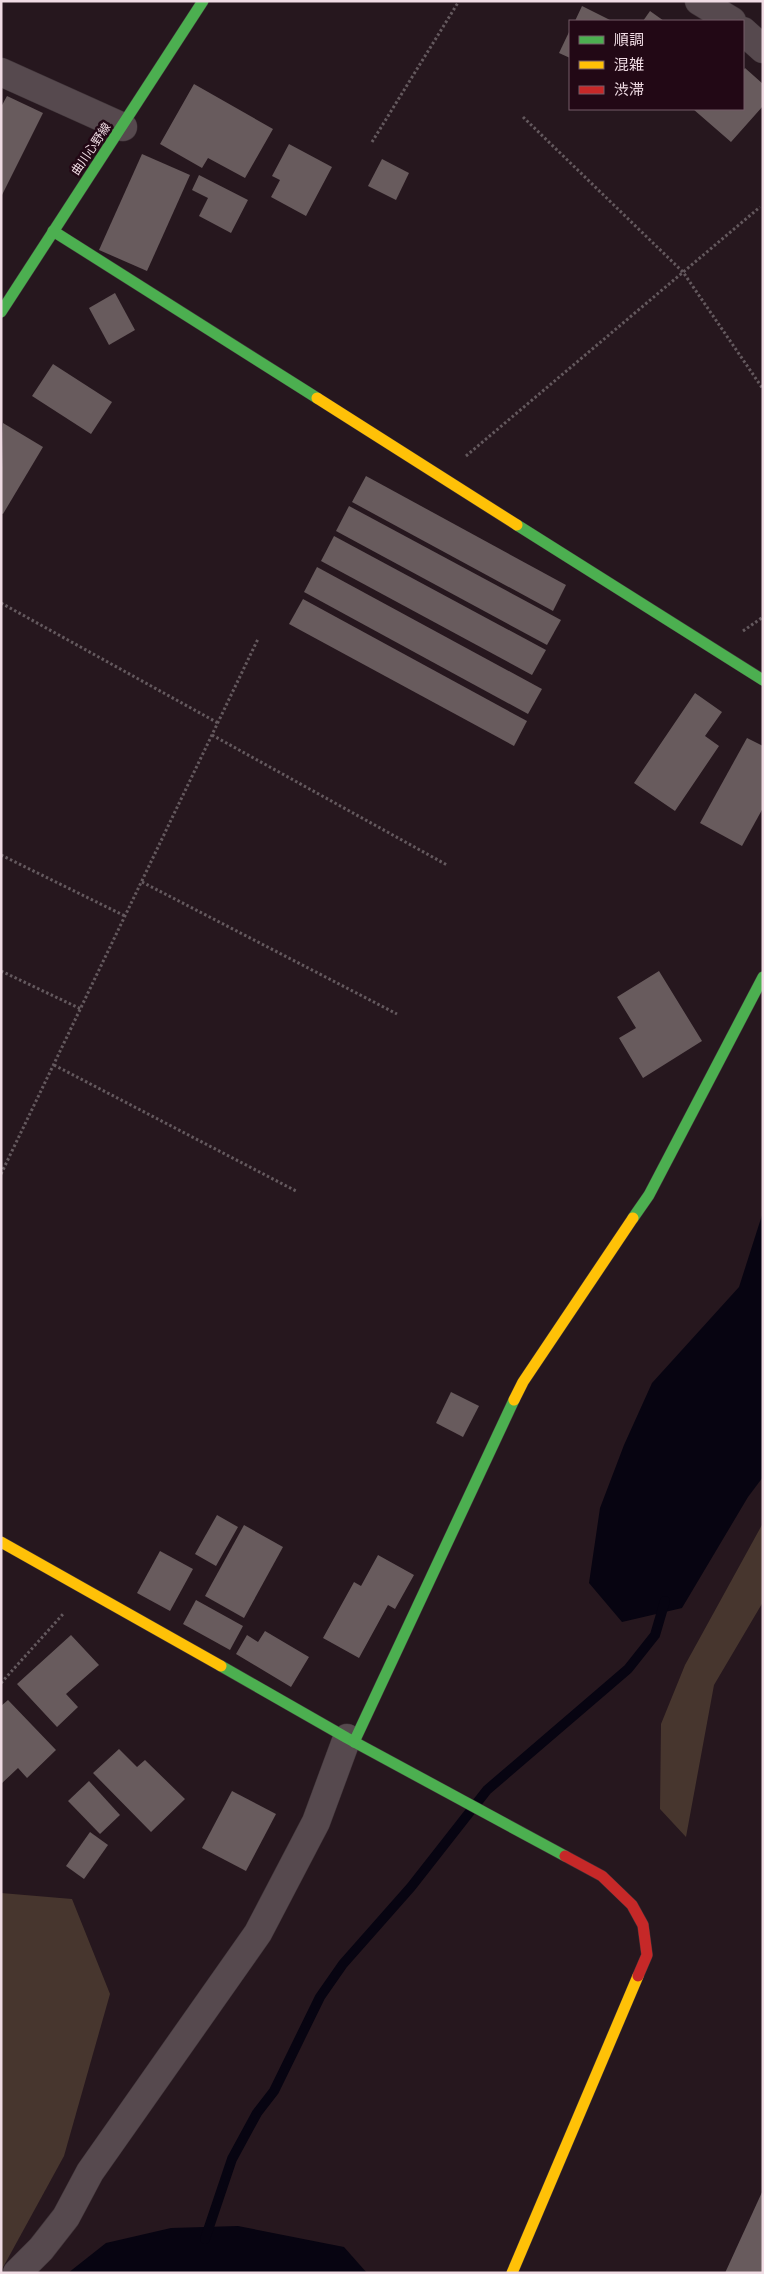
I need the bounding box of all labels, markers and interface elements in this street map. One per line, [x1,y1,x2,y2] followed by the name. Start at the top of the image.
[569,20,744,110] legend
[614,31,644,48] text: 順調
[614,56,644,73] text: 混雑
[614,81,644,98] text: 渋滞
[68,120,114,178] street label: 曲川心野線

